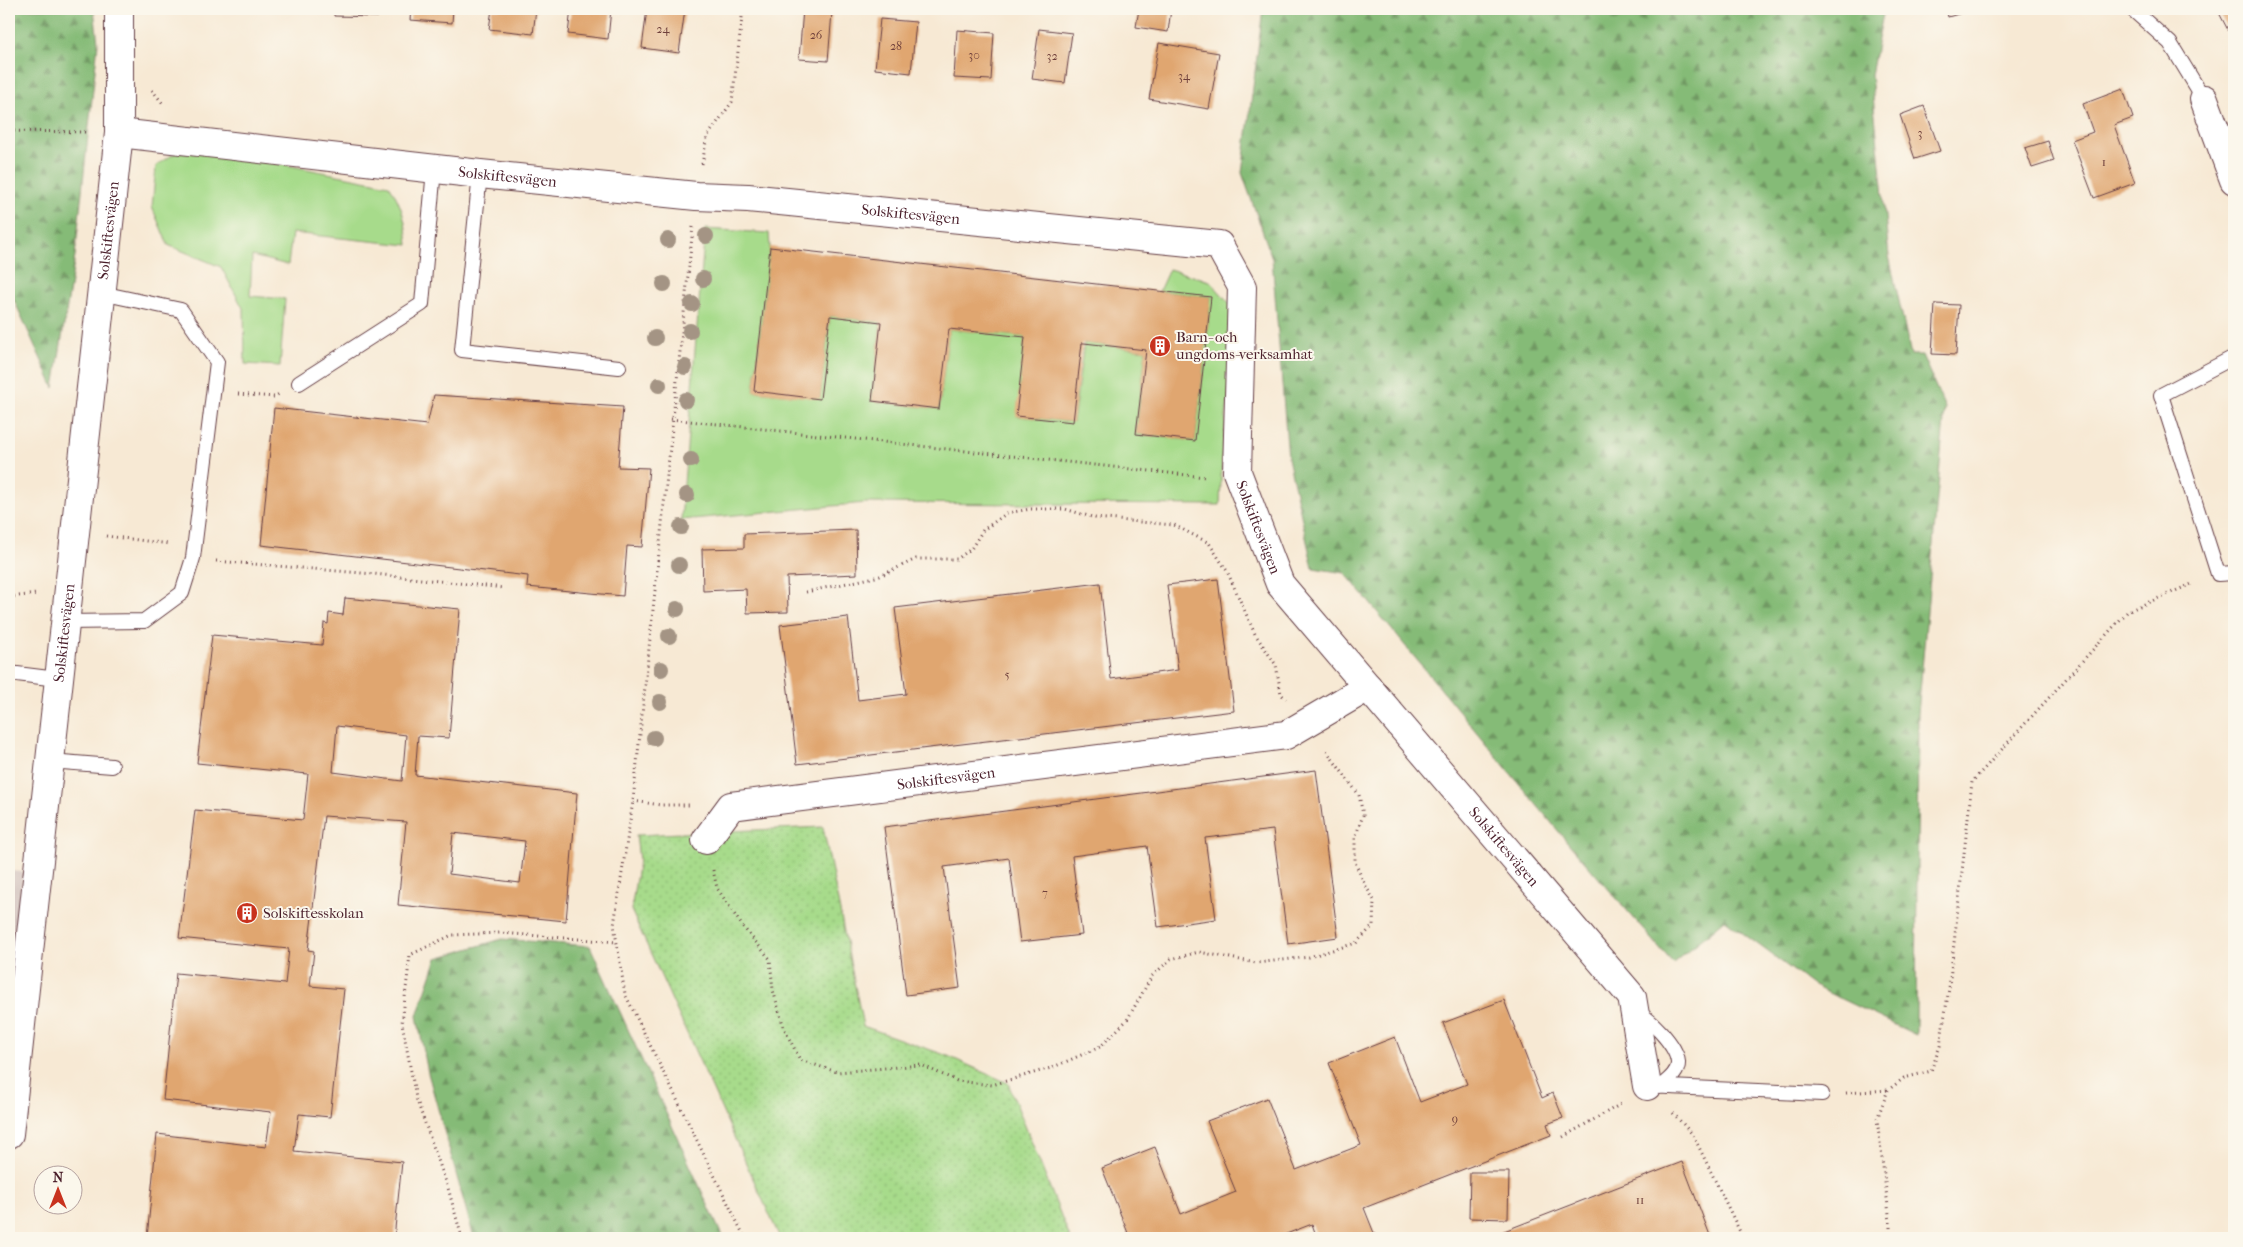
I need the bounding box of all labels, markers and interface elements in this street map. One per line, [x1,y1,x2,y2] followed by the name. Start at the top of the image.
[656,22,671,36] house number: 24
[810,28,823,42] house number: 26
[890,39,902,53] house number: 28
[968,48,980,62] house number: 30
[1046,49,1058,63] house number: 32
[1178,69,1191,83] house number: 34
[1918,126,1923,140] house number: 3
[2102,155,2106,169] house number: 1
[457,163,558,191] street label: Solskiftesvägen
[94,180,123,281] street label: Solskiftesvägen
[861,200,961,228] street label: Solskiftesvägen
[1175,328,1314,363] place label: Barn- och ungdoms-verksamhat
[1148,334,1172,358] building icon: Barn- och ungdoms-verksamhat
[1232,478,1284,577] street label: Solskiftesvägen
[50,583,78,683] street label: Solskiftesvägen
[1004,668,1010,682] house number: 5
[896,763,997,794] street label: Solskiftesvägen
[1465,803,1543,890] street label: Solskiftesvägen
[1042,886,1048,900] house number: 7
[235,901,259,925] building icon: Solskiftesskolan
[263,904,364,922] place label: Solskiftesskolan
[1452,1112,1458,1126] house number: 9
[32,1164,82,1214] north arrow
[53,1169,64,1186] text: N
[1636,1193,1644,1207] house number: 11

